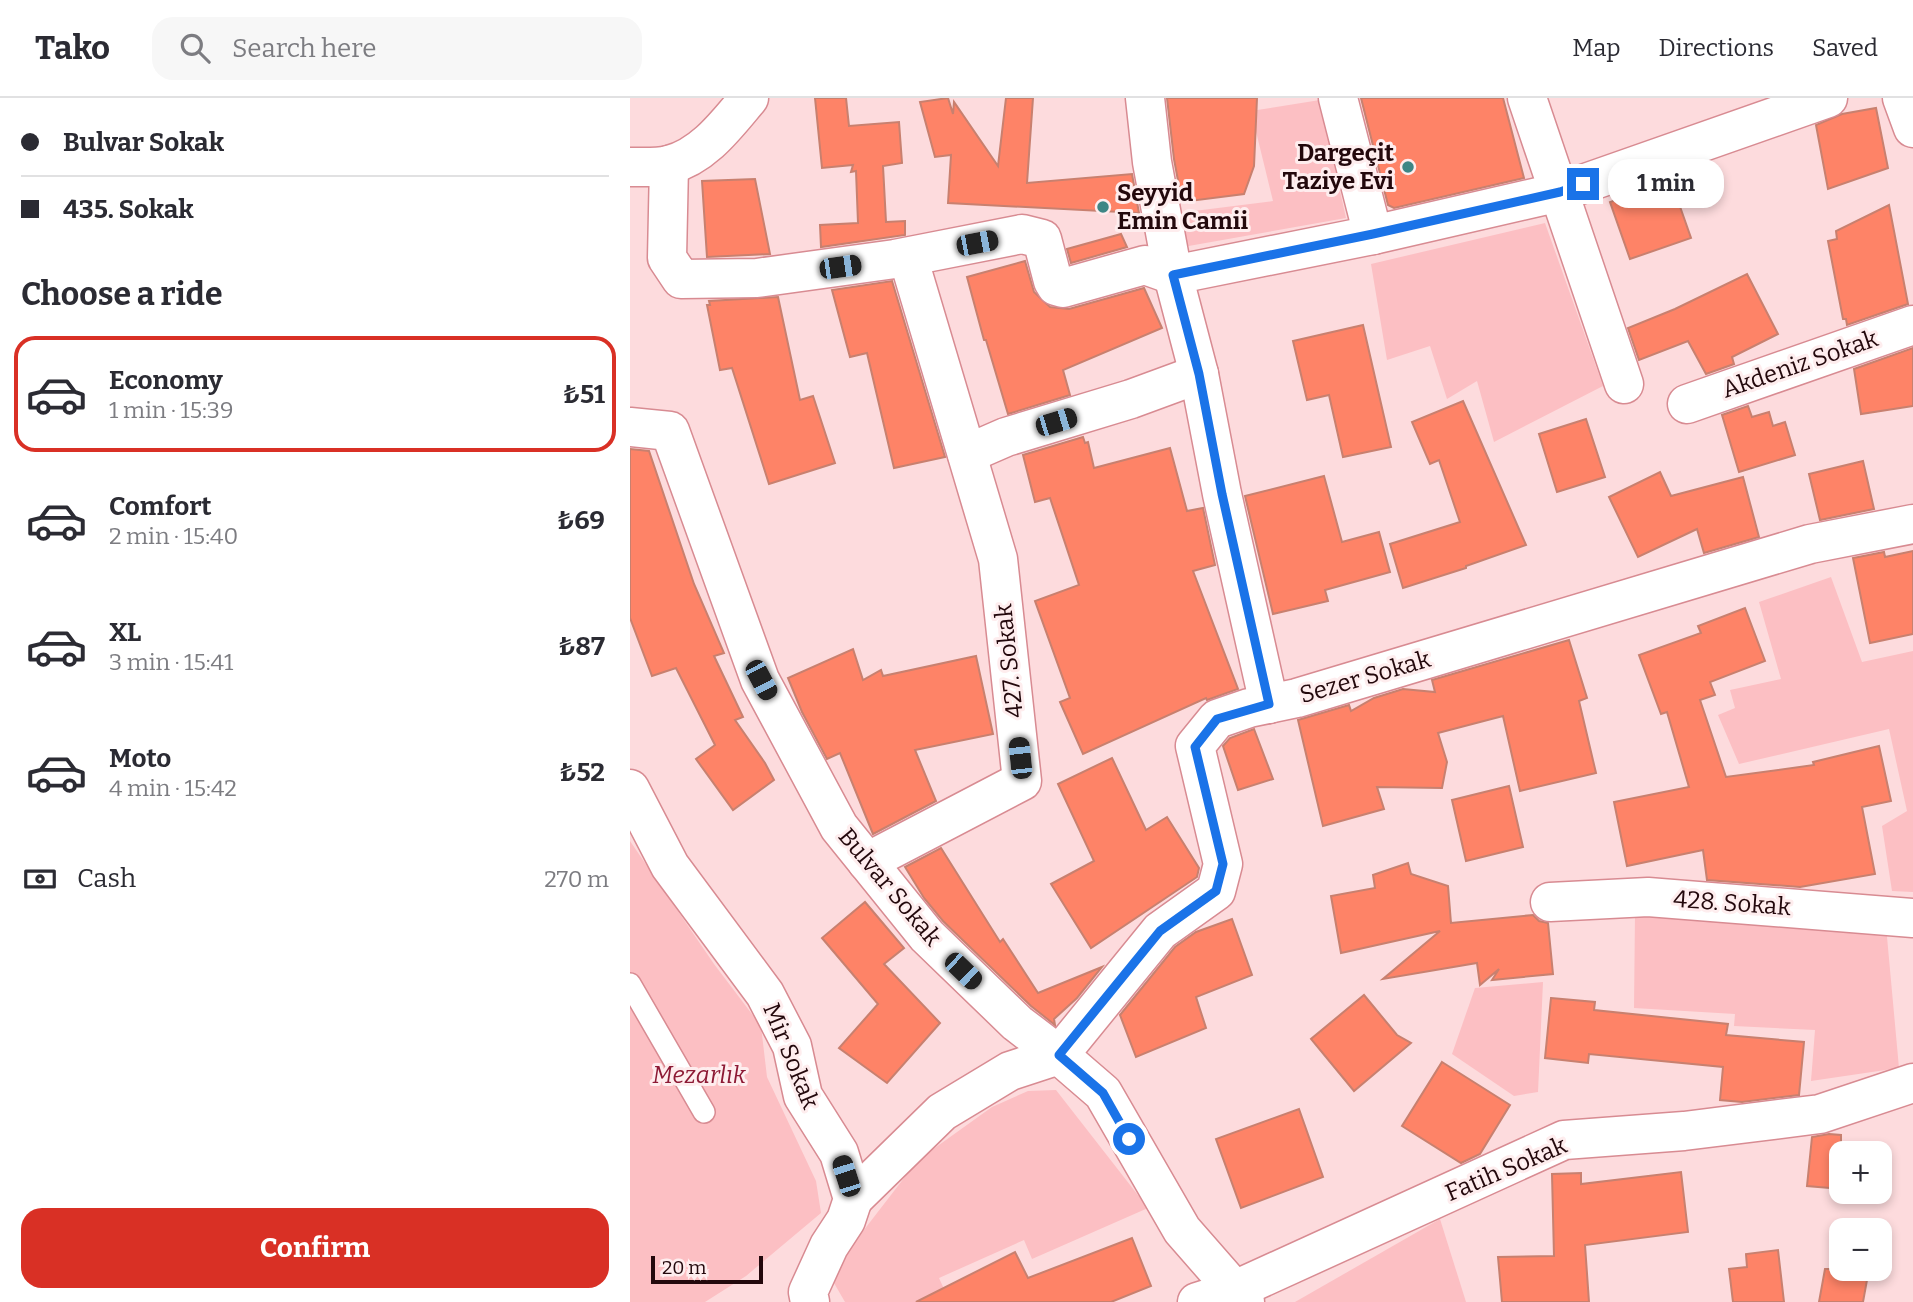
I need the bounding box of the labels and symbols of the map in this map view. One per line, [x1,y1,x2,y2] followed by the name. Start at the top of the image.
[1282,139,1395,195] place label: Dargeçit Taziye Evi
[1400,159,1416,175] marker: Dargeçit Taziye Evi
[1608,160,1723,208] callout: 1 min
[1567,168,1599,200] route end
[1117,179,1248,235] place label: Seyyid Emin Camii
[1095,199,1111,215] marker: Seyyid Emin Camii
[955,229,1000,257] car
[818,254,863,280] car
[1718,324,1882,404] street label: Akdeniz Sokak
[1033,406,1080,438] car
[989,602,1029,719] street label: 427. Sokak
[1296,645,1434,709] street label: Sezer Sokak
[742,657,781,703] car
[1008,736,1033,780] car
[833,823,947,952] street label: Bulvar Sokak
[1672,885,1792,921] street label: 428. Sokak
[941,949,986,993] car
[757,999,825,1113] street label: Mir Sokak
[652,1061,747,1089] park label: Mezarlık
[1113,1123,1145,1155] route start
[1441,1131,1571,1207] street label: Fatih Sokak
[830,1153,863,1199] car
[651,1253,763,1285] scale bar

